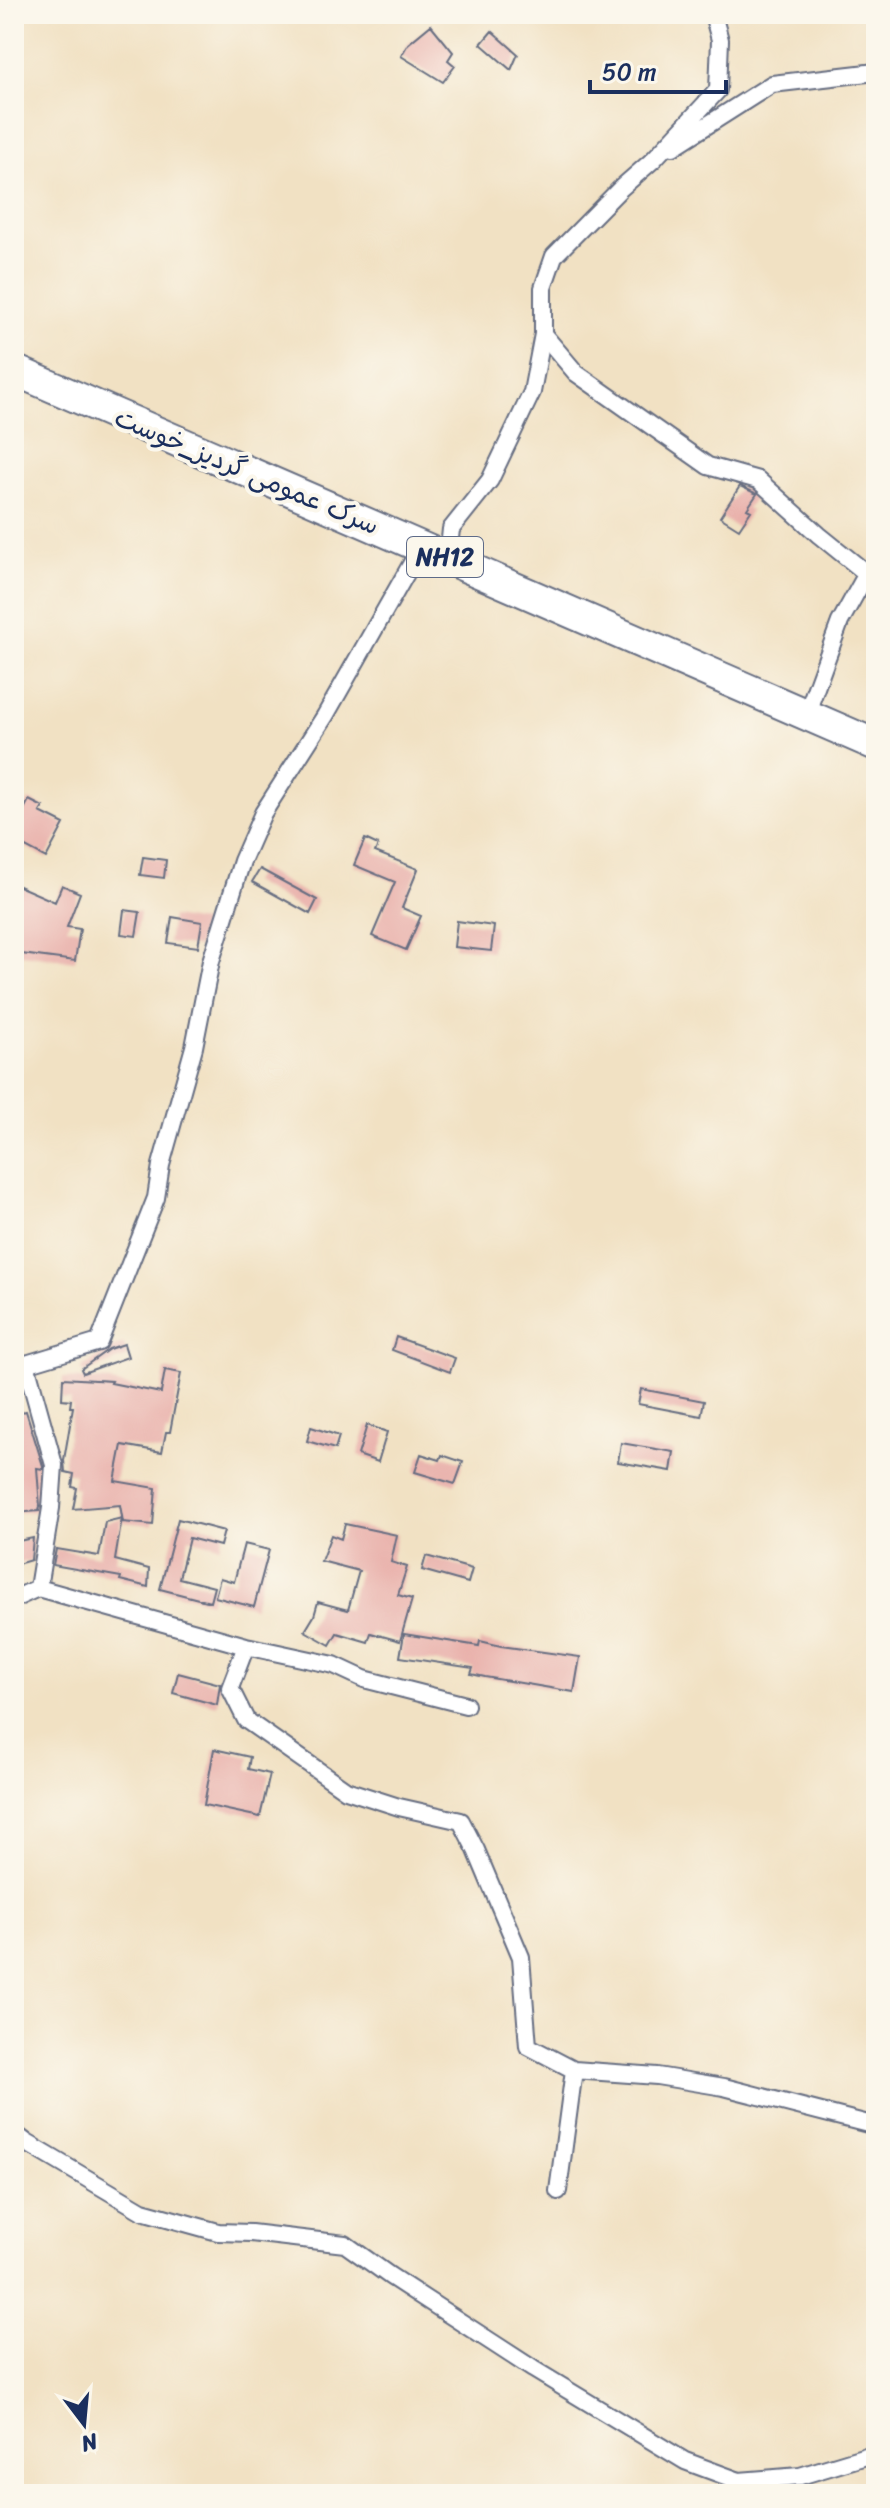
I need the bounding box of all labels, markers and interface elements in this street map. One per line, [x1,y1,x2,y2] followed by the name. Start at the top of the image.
[590,44,726,94] scale bar
[602,51,657,93] text: 50 m
[107,394,387,548] street label: سرک عمومی گردیز_خوست
[407,537,483,577] road number: NH12
[44,2384,124,2464] north arrow
[76,2422,103,2464] text: N

